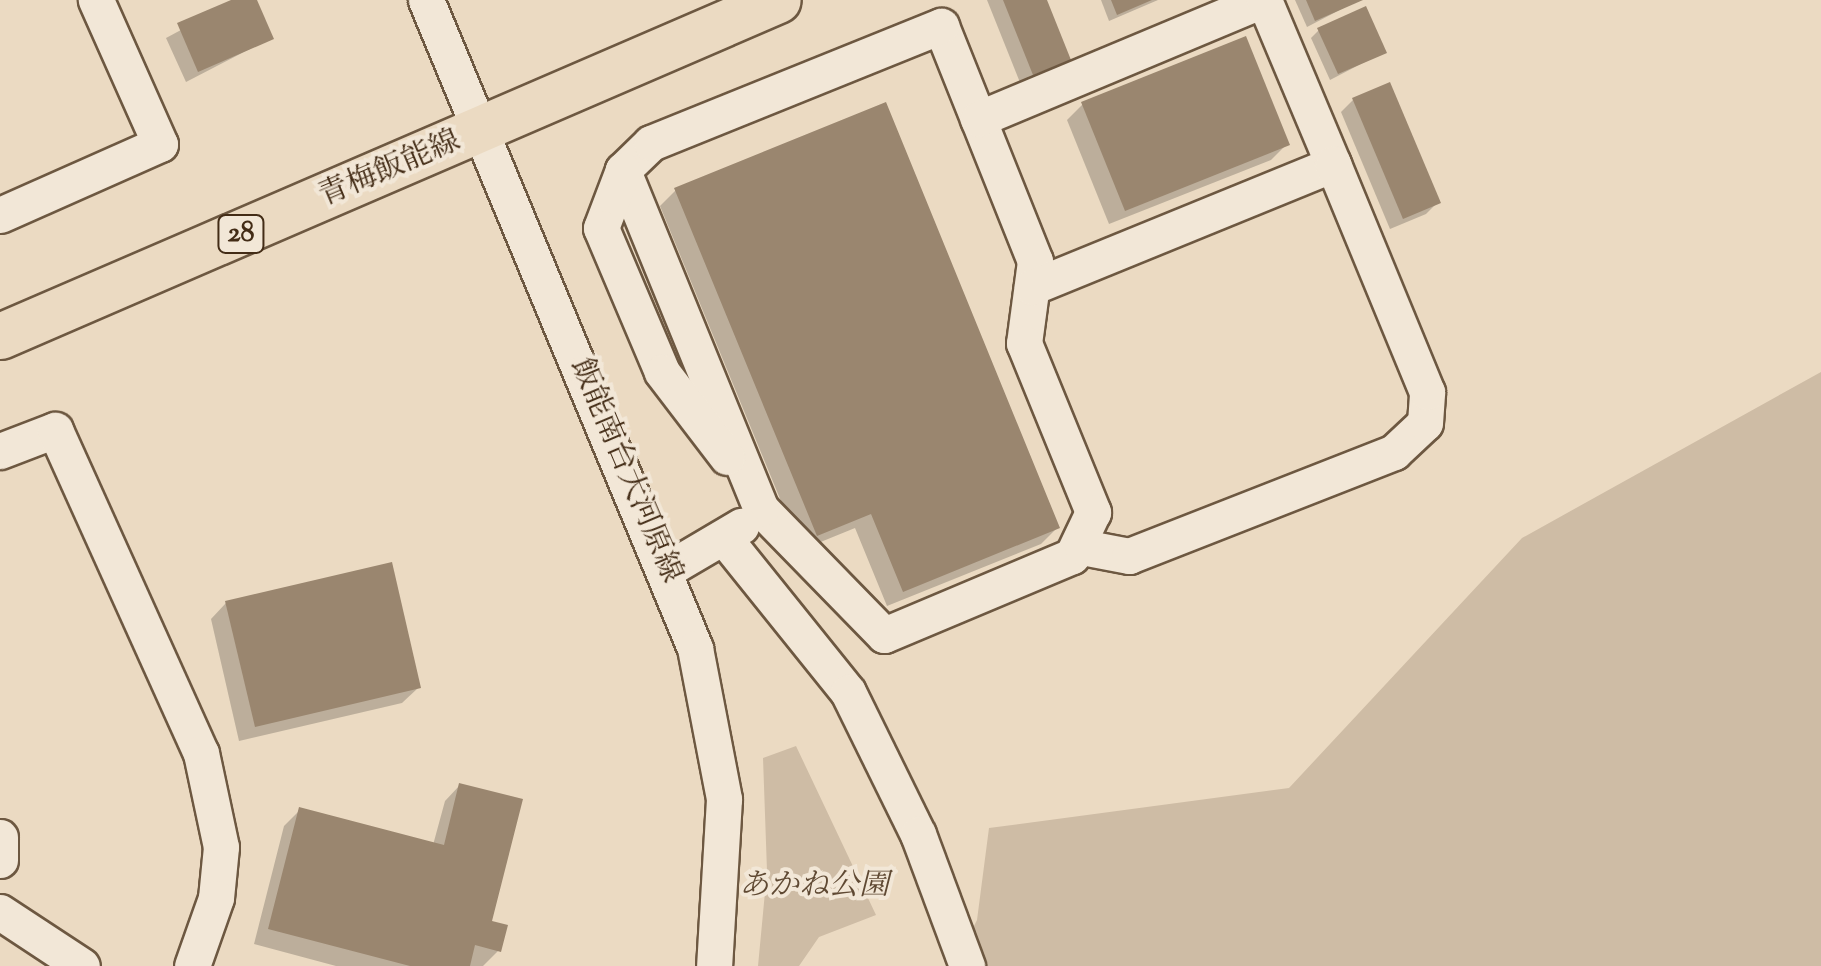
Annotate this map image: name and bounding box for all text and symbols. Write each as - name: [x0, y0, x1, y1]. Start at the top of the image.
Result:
- street label: 青梅飯能線: [314, 124, 466, 216]
- road number: 28: [216, 211, 266, 257]
- street label: 飯能南台大河原線: [562, 354, 688, 588]
- park label: あかね公園: [739, 869, 889, 905]

